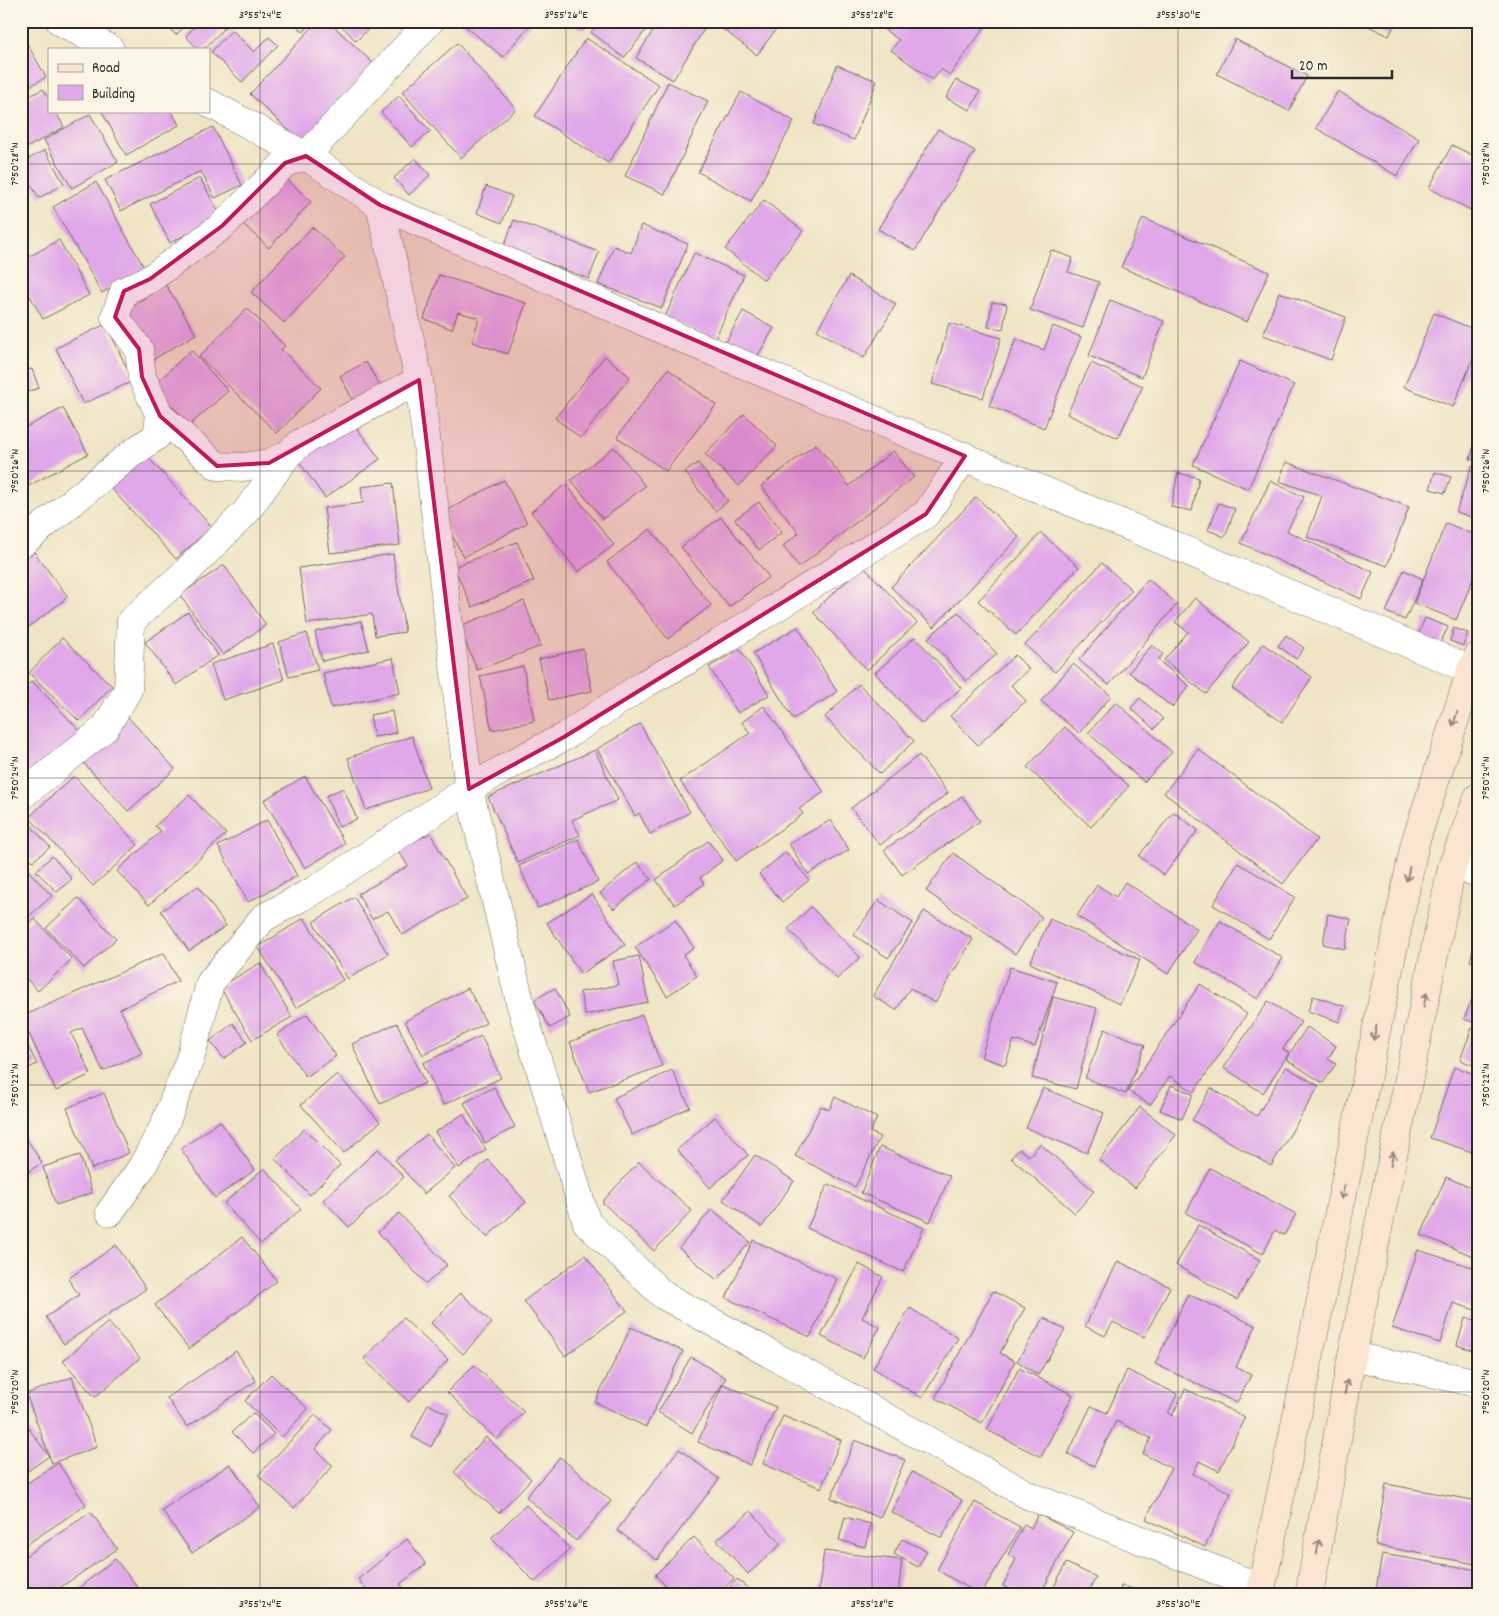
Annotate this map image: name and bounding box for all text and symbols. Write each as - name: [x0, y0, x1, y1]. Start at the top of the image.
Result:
- text: 3°55'24"E: [239, 7, 282, 24]
- text: 3°55'26"E: [544, 7, 588, 24]
- text: 3°55'28"E: [851, 7, 894, 24]
- text: 3°55'30"E: [1156, 7, 1201, 24]
- legend: [48, 48, 210, 112]
- scale bar: [1292, 48, 1392, 80]
- text: 20 m: [1299, 56, 1327, 78]
- text: Road: [92, 58, 120, 80]
- text: Building: [92, 84, 135, 106]
- text: 7°50'28"N: [7, 142, 24, 186]
- text: 7°50'28"N: [1478, 142, 1495, 186]
- text: 7°50'26"N: [7, 449, 24, 493]
- text: 7°50'26"N: [1478, 449, 1495, 493]
- one-way arrow: [1450, 710, 1460, 726]
- text: 7°50'24"N: [7, 756, 24, 800]
- text: 7°50'24"N: [1478, 756, 1495, 800]
- one-way arrow: [1403, 866, 1413, 882]
- one-way arrow: [1421, 992, 1430, 1008]
- one-way arrow: [1370, 1025, 1380, 1041]
- text: 7°50'22"N: [7, 1063, 24, 1107]
- text: 7°50'22"N: [1478, 1063, 1495, 1107]
- one-way arrow: [1388, 1151, 1398, 1167]
- one-way arrow: [1337, 1184, 1347, 1200]
- text: 7°50'20"N: [7, 1369, 24, 1414]
- text: 7°50'20"N: [1478, 1369, 1495, 1414]
- one-way arrow: [1342, 1379, 1352, 1395]
- one-way arrow: [1313, 1539, 1323, 1555]
- text: 3°55'24"E: [239, 1596, 282, 1613]
- text: 3°55'26"E: [544, 1596, 588, 1613]
- text: 3°55'28"E: [851, 1596, 894, 1613]
- text: 3°55'30"E: [1156, 1596, 1201, 1613]

